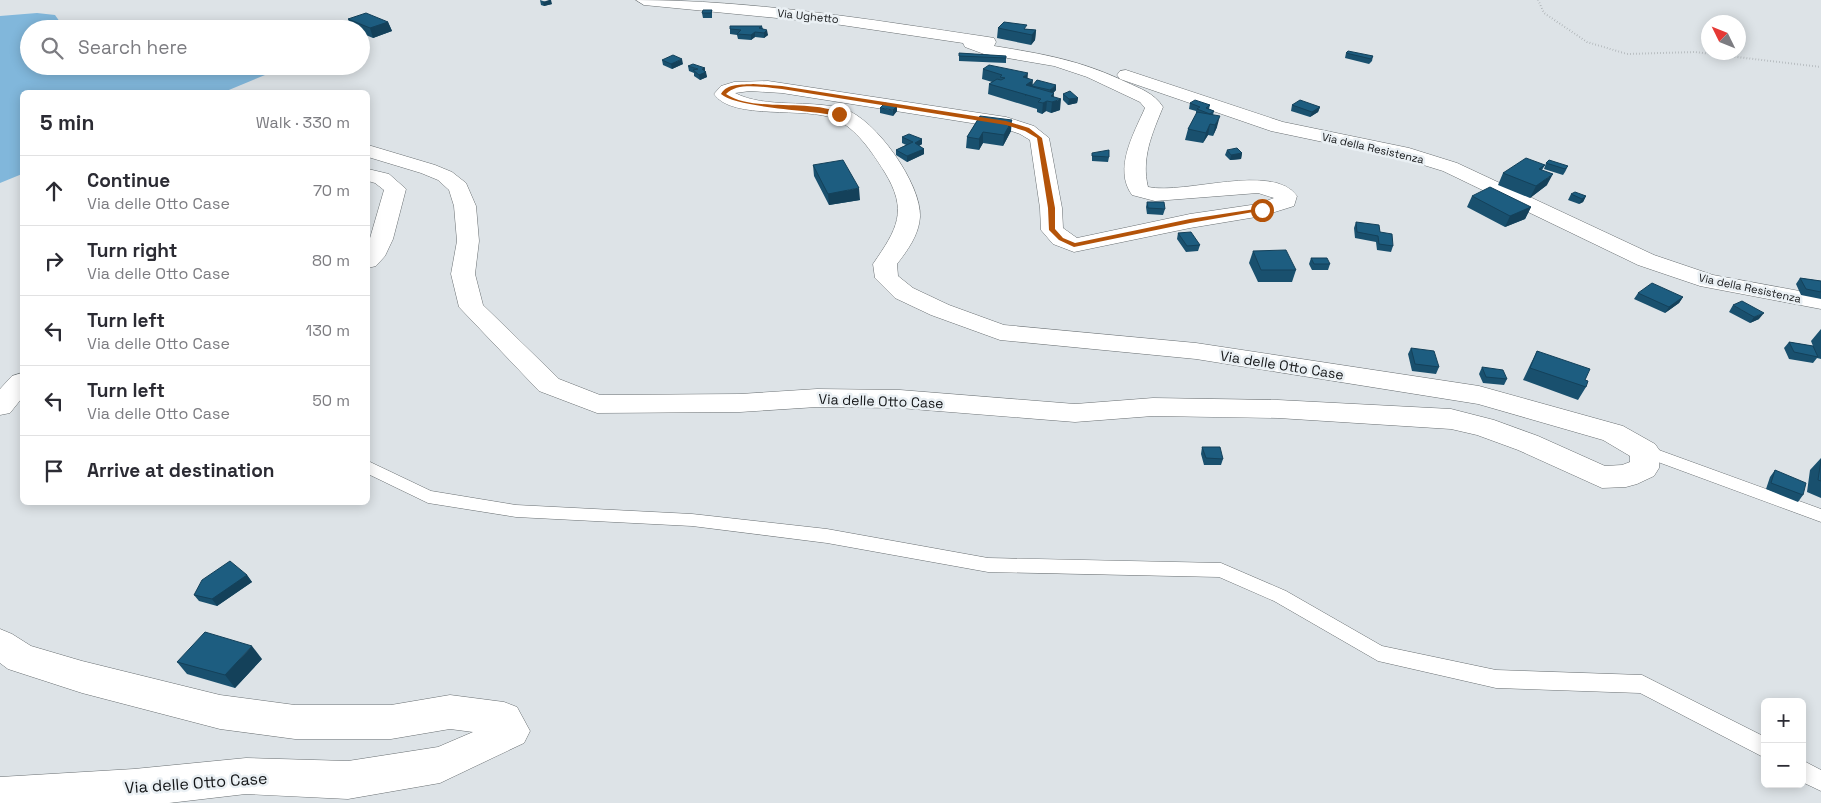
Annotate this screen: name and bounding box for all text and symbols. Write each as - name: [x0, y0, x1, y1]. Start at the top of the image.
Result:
- street label: Via Ughetto: [777, 6, 840, 26]
- north arrow: [1701, 15, 1746, 60]
- search box: [20, 20, 370, 75]
- icon: search: [38, 34, 66, 62]
- text: Search here: [78, 35, 188, 60]
- route end: [828, 103, 851, 126]
- text: 5 min: [40, 109, 94, 136]
- text: Walk · 330 m: [256, 112, 350, 133]
- street label: Via della Resistenza: [1320, 129, 1426, 167]
- text: Continue: [87, 168, 170, 193]
- icon: ahead: [40, 177, 68, 205]
- text: 70 m: [313, 180, 350, 201]
- text: Via delle Otto Case: [87, 193, 230, 214]
- route start: [1251, 199, 1274, 222]
- text: Turn right: [87, 238, 177, 263]
- icon: right: [40, 247, 68, 275]
- text: 80 m: [312, 250, 350, 271]
- text: Via delle Otto Case: [87, 263, 230, 284]
- street label: Via della Resistenza: [1697, 270, 1803, 306]
- text: Turn left: [87, 308, 165, 333]
- icon: left: [40, 317, 68, 345]
- text: 130 m: [306, 320, 350, 341]
- text: Via delle Otto Case: [87, 333, 230, 354]
- street label: Via delle Otto Case: [1219, 346, 1345, 384]
- text: Turn left: [87, 378, 165, 403]
- icon: left: [40, 387, 68, 415]
- text: 50 m: [312, 390, 350, 411]
- street label: Via delle Otto Case: [818, 390, 944, 412]
- text: Via delle Otto Case: [87, 403, 230, 424]
- icon: arrive: [40, 457, 68, 485]
- text: Arrive at destination: [87, 458, 275, 483]
- map controls: [1761, 698, 1806, 788]
- button: +: [1761, 698, 1806, 743]
- button: −: [1761, 743, 1806, 788]
- street label: Via delle Otto Case: [124, 768, 268, 798]

